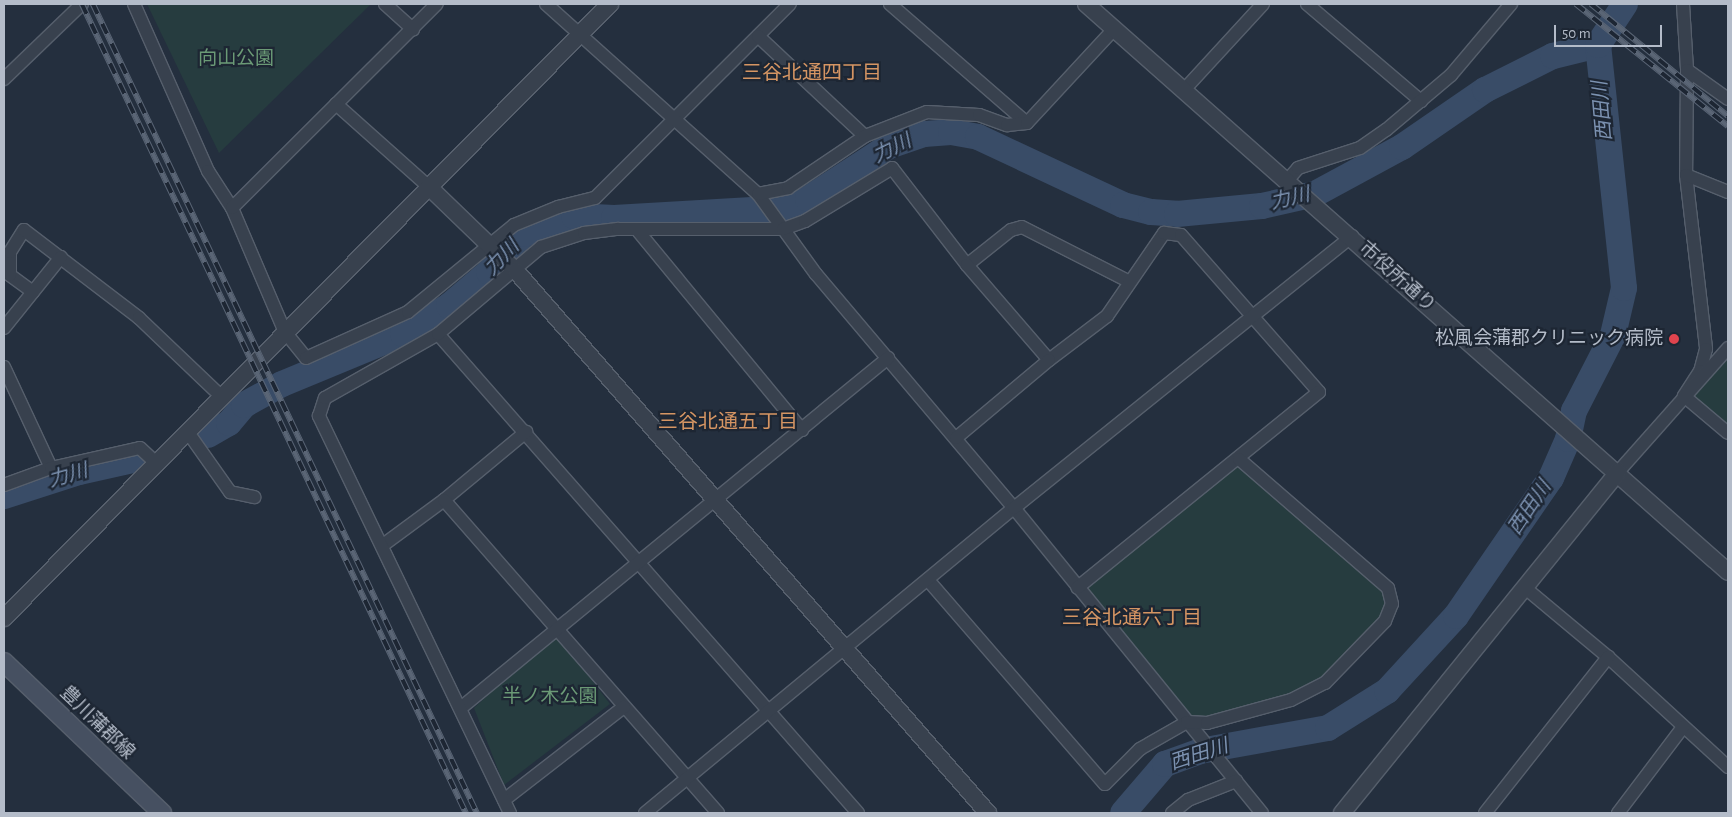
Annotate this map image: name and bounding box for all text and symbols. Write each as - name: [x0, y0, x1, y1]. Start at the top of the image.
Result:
- scale bar: [1557, 15, 1664, 47]
- text: 50 m: [1562, 26, 1591, 41]
- park label: 向山公園: [198, 48, 274, 70]
- district label: 三谷北通四丁目: [742, 61, 882, 85]
- water label: 西田川: [1588, 80, 1618, 142]
- water label: 力川: [869, 129, 915, 169]
- water label: 力川: [1268, 183, 1312, 215]
- water label: 力川: [479, 235, 525, 281]
- street label: 市役所通り: [1354, 237, 1440, 317]
- place label: 松風会蒲郡クリニック病院: [1435, 328, 1663, 350]
- marker: 松風会蒲郡クリニック病院: [1667, 332, 1681, 346]
- district label: 三谷北通五丁目: [658, 410, 798, 434]
- water label: 力川: [45, 459, 91, 493]
- water label: 西田川: [1503, 476, 1557, 540]
- district label: 三谷北通六丁目: [1062, 606, 1202, 630]
- street label: 豊川蒲郡線: [55, 682, 139, 764]
- park label: 半ノ木公園: [503, 686, 597, 708]
- water label: 西田川: [1167, 734, 1231, 776]

